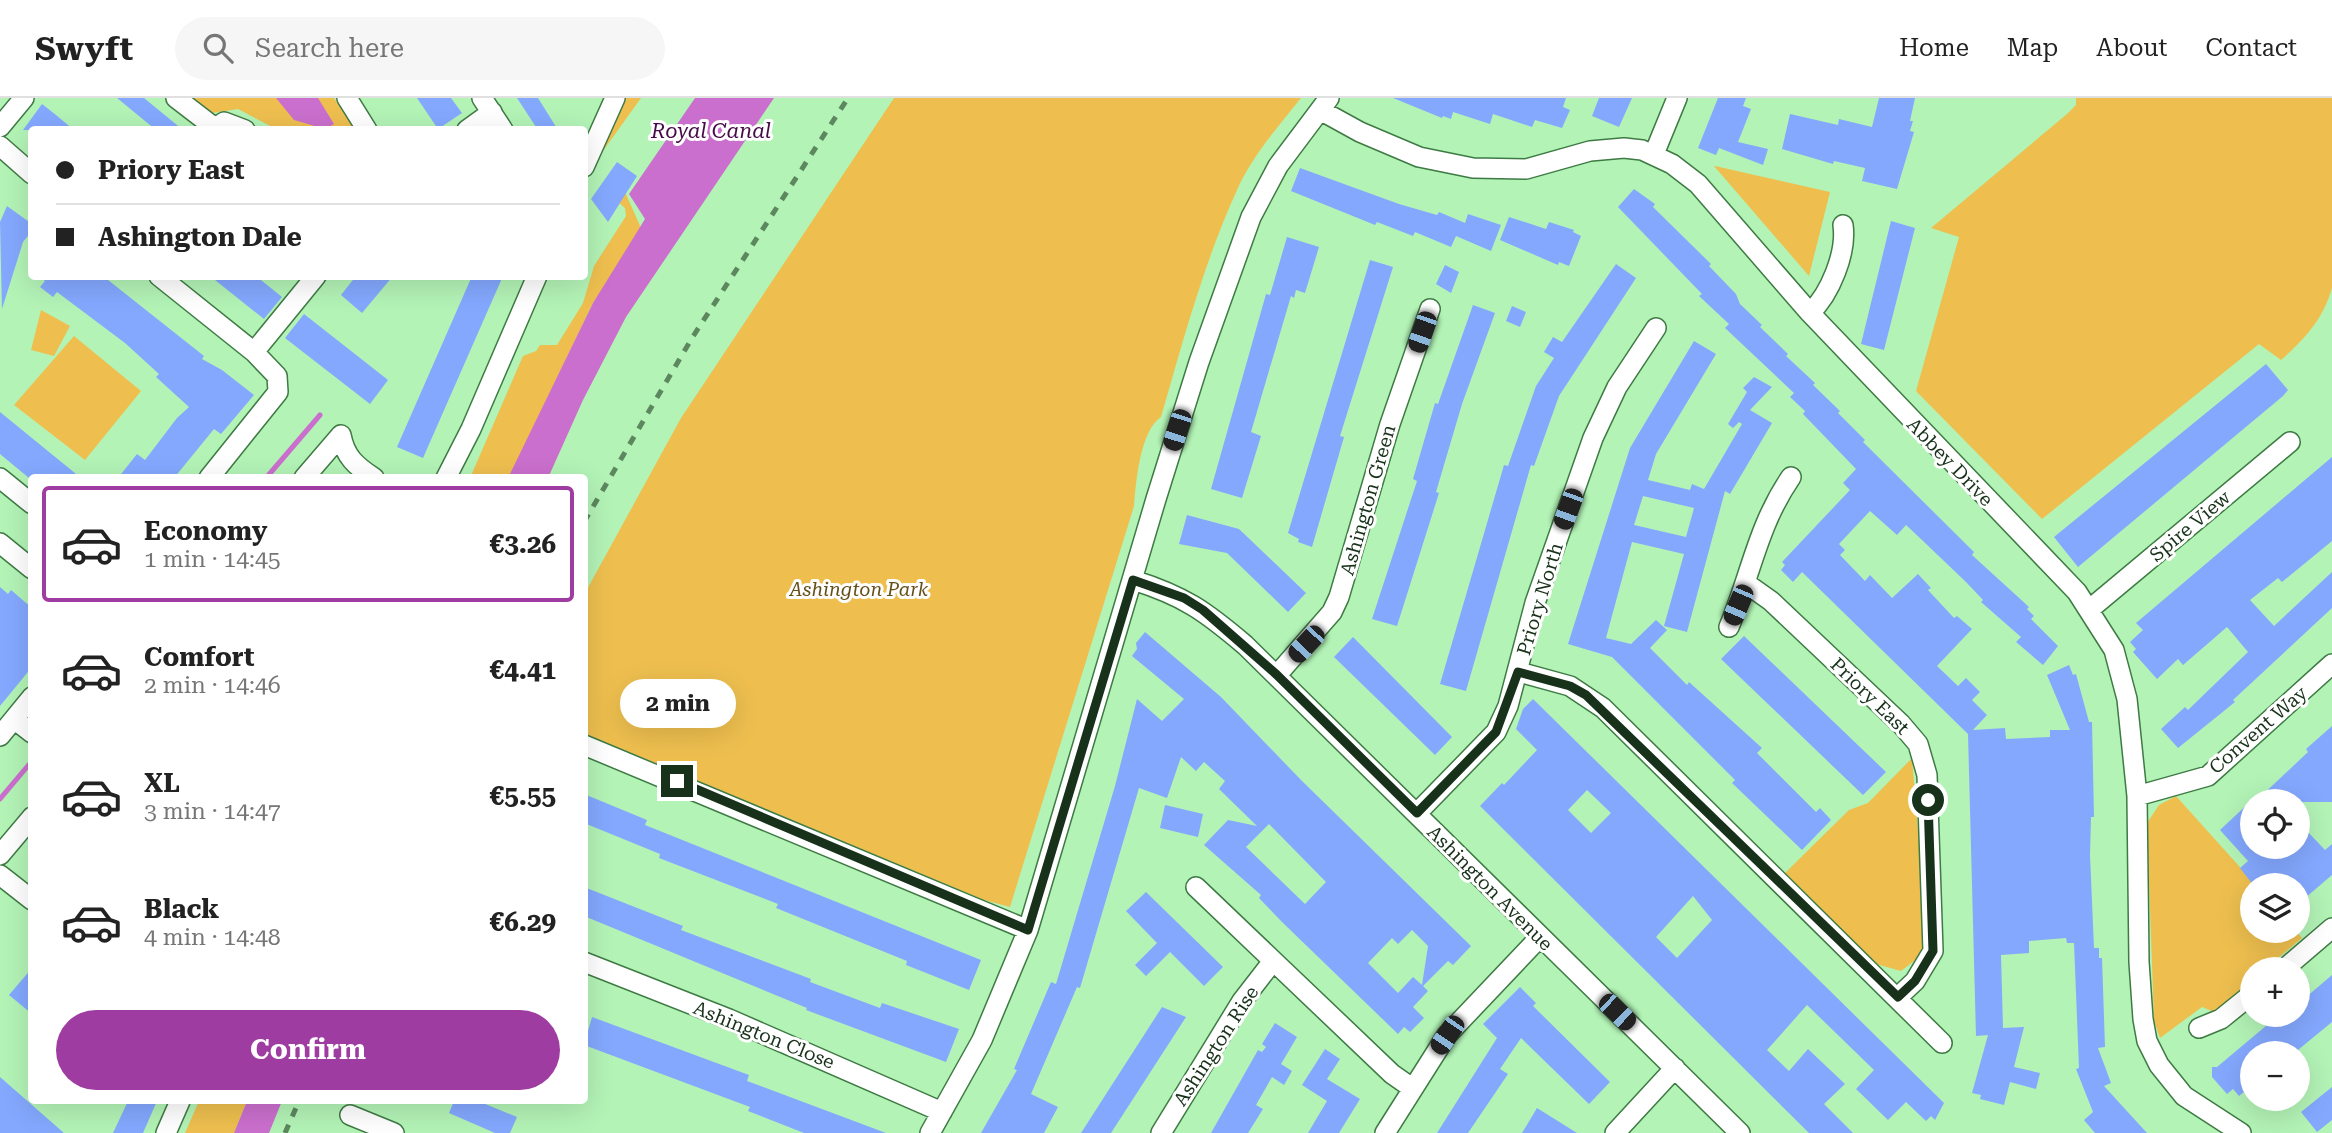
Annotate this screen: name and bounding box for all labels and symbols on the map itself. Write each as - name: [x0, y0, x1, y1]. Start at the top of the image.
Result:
- water label: Royal Canal: [650, 119, 771, 143]
- car: [1406, 309, 1439, 355]
- car: [1161, 407, 1194, 453]
- street label: Abbey Drive: [1902, 413, 1998, 511]
- street label: Ashington Green: [1336, 422, 1400, 578]
- street label: Spire View: [2145, 485, 2235, 566]
- car: [1551, 486, 1586, 532]
- street label: Priory North: [1512, 540, 1568, 658]
- park label: Ashington Park: [789, 578, 929, 601]
- car: [1721, 582, 1756, 628]
- car: [1284, 621, 1329, 667]
- street label: Priory East: [1826, 653, 1914, 739]
- callout: 2 min: [619, 680, 735, 728]
- street label: Convent Way: [2204, 681, 2312, 779]
- route end: [661, 765, 693, 797]
- route start: [1912, 784, 1944, 816]
- street label: Ashington Avenue: [1423, 821, 1557, 955]
- street label: Ashington Rise: [1169, 982, 1263, 1110]
- car: [1595, 990, 1640, 1034]
- street label: Ashington Close: [690, 996, 838, 1074]
- car: [1427, 1012, 1468, 1058]

